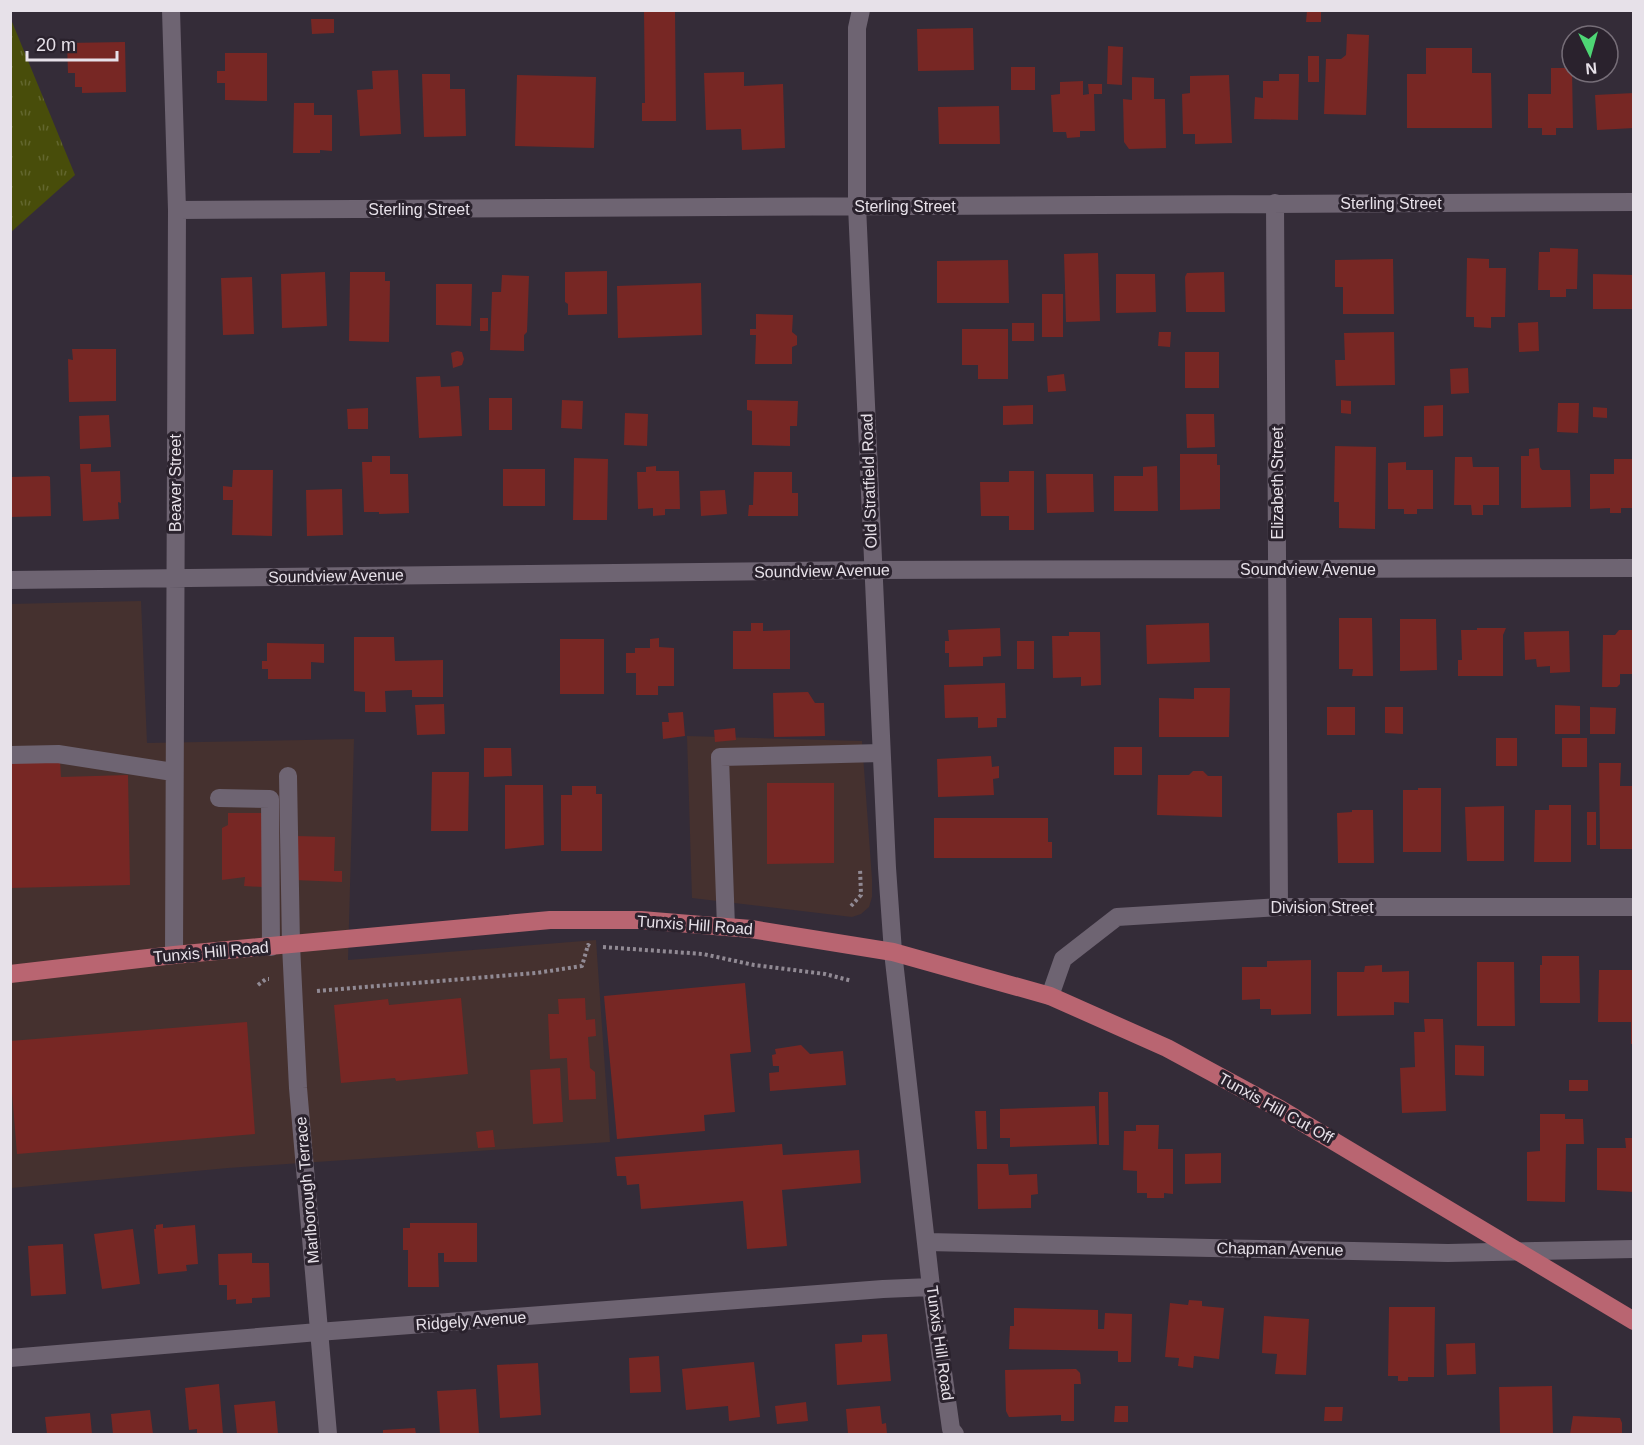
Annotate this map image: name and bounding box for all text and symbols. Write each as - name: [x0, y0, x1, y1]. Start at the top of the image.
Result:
- scale bar: [27, 24, 117, 62]
- north arrow: [1560, 24, 1620, 84]
- text: 20 m: [36, 35, 76, 55]
- text: N: [1585, 59, 1598, 77]
- street label: Sterling Street: [1340, 195, 1442, 212]
- street label: Sterling Street: [854, 198, 956, 215]
- street label: Sterling Street: [368, 201, 470, 218]
- street label: Old Stratfield Road: [858, 413, 880, 549]
- street label: Elizabeth Street: [1269, 426, 1286, 539]
- street label: Beaver Street: [167, 434, 184, 532]
- street label: Soundview Avenue: [754, 561, 890, 581]
- street label: Soundview Avenue: [1240, 561, 1376, 578]
- street label: Soundview Avenue: [268, 566, 404, 586]
- street label: Division Street: [1270, 899, 1374, 916]
- street label: Tunxis Hill Road: [637, 912, 753, 938]
- street label: Tunxis Hill Road: [153, 938, 269, 966]
- street label: Tunxis Hill Cut Off: [1216, 1070, 1337, 1147]
- street label: Marlborough Terrace: [292, 1116, 322, 1264]
- street label: Chapman Avenue: [1216, 1239, 1344, 1259]
- street label: Tunxis Hill Road: [924, 1284, 956, 1402]
- street label: Ridgely Avenue: [415, 1309, 527, 1333]

